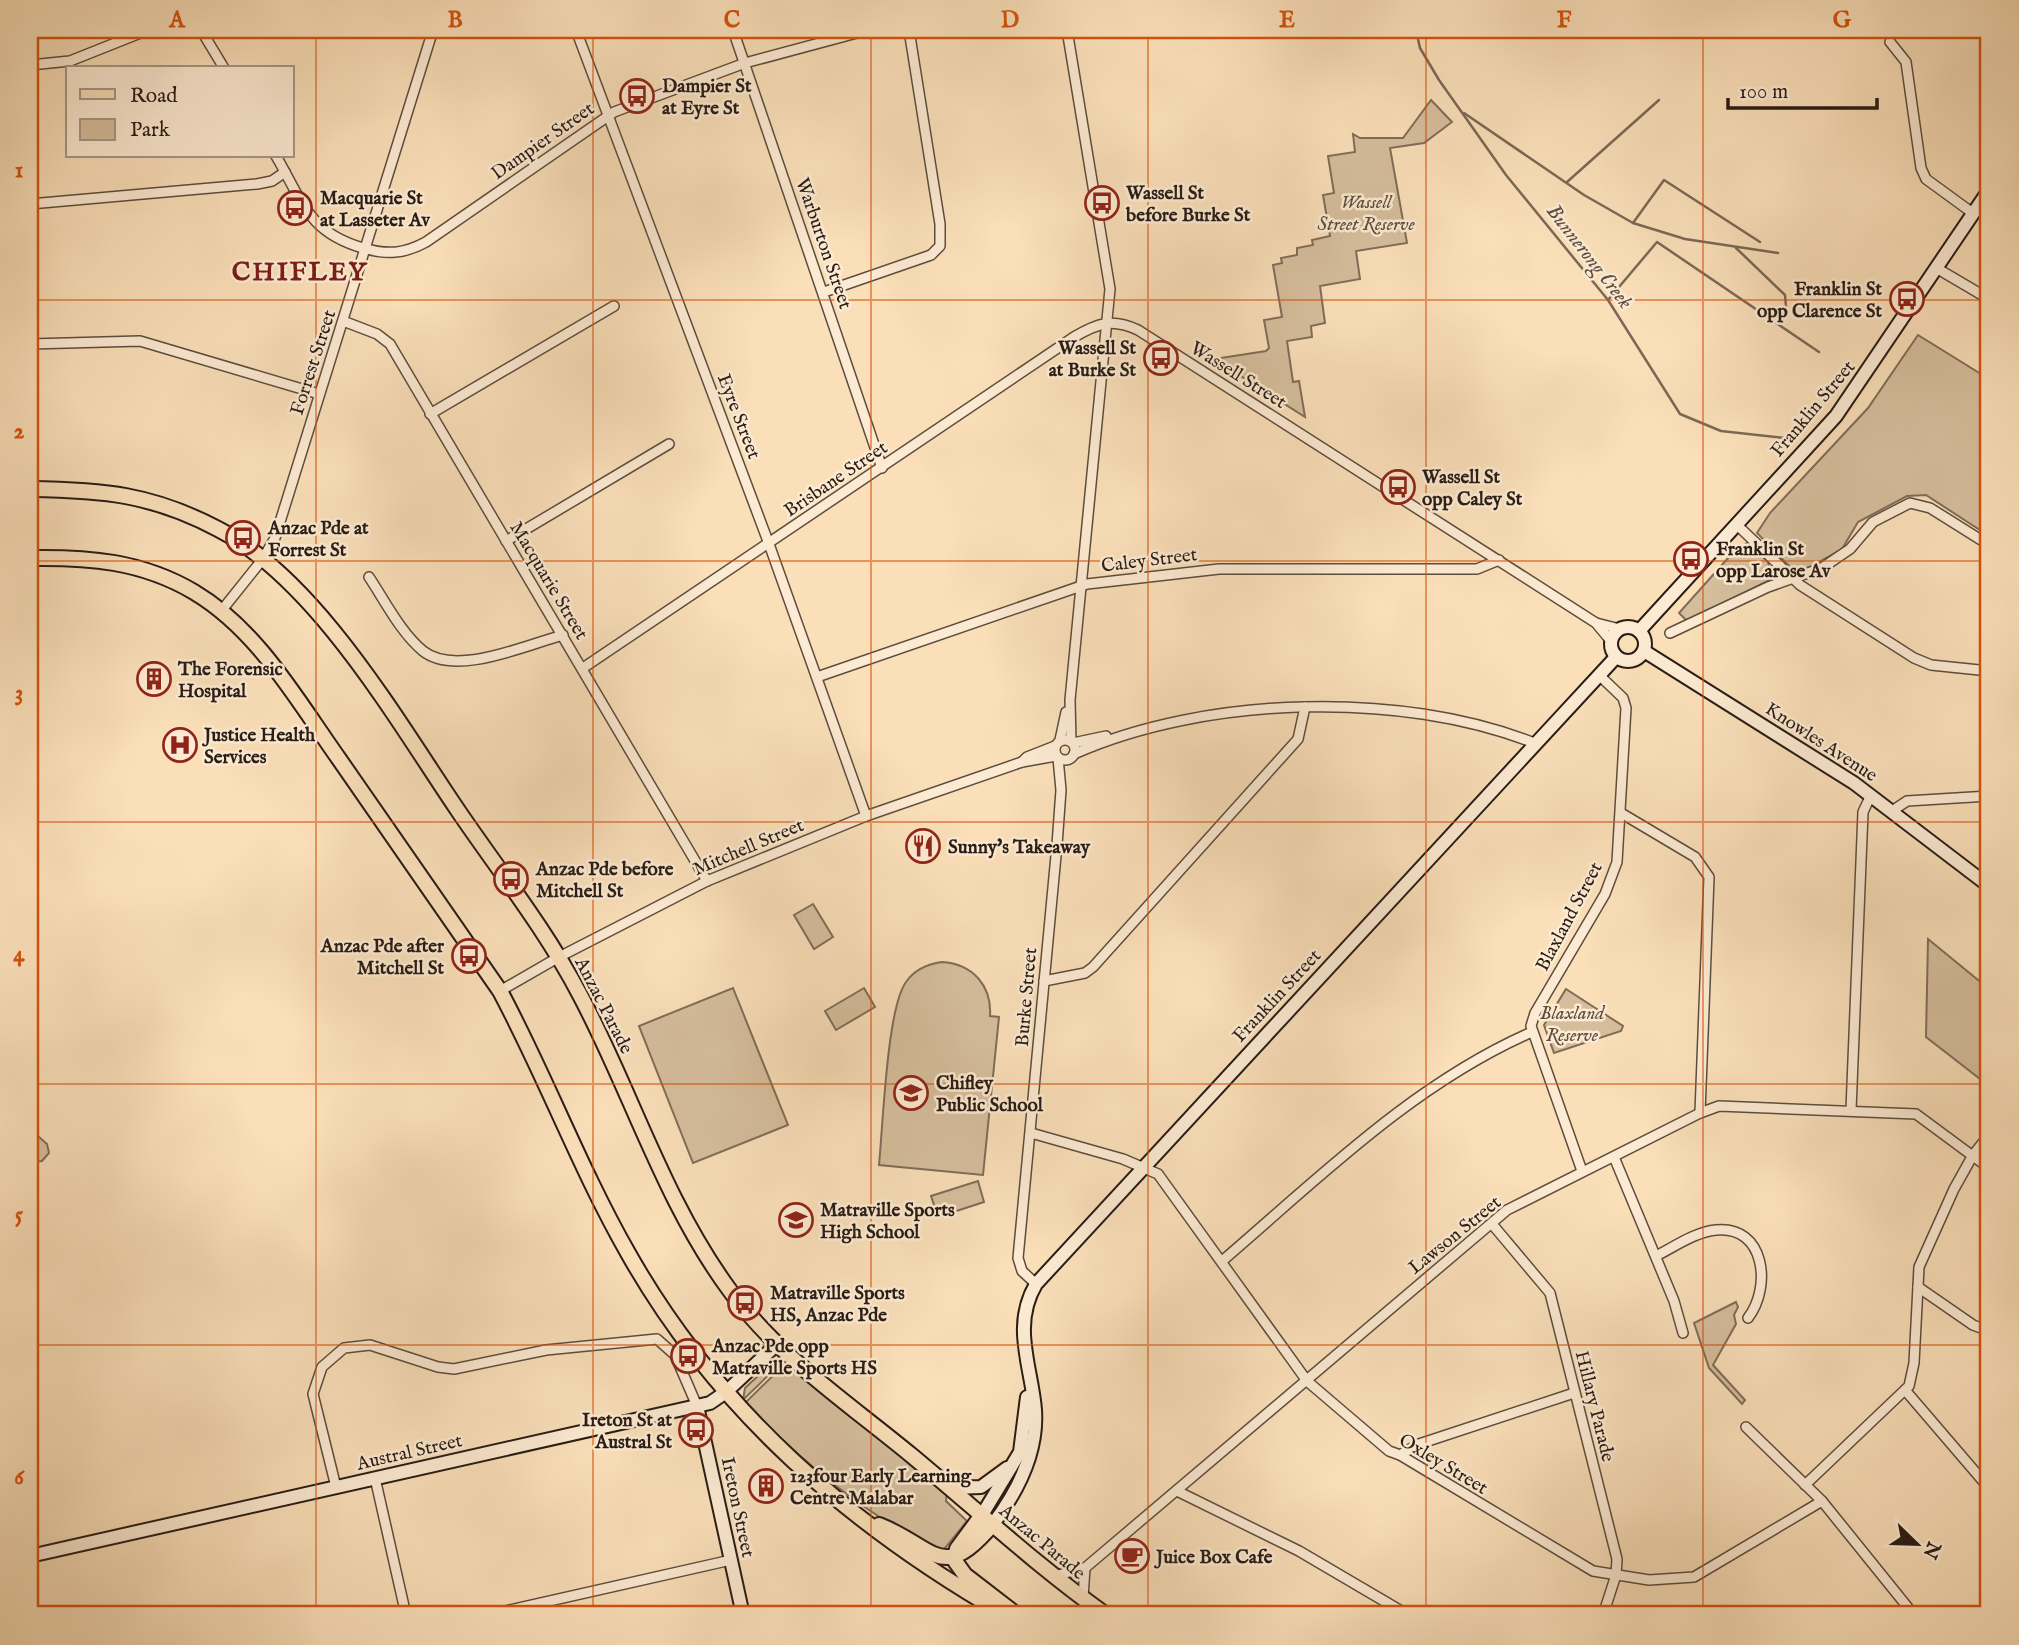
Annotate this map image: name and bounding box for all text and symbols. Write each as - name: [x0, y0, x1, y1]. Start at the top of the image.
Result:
- text: A: [168, 6, 186, 35]
- text: B: [447, 6, 463, 35]
- text: C: [724, 6, 741, 35]
- text: D: [1001, 6, 1019, 35]
- text: E: [1279, 6, 1295, 35]
- text: F: [1557, 6, 1572, 35]
- text: G: [1833, 6, 1852, 35]
- legend: [66, 66, 294, 158]
- scale bar: [1728, 66, 1877, 110]
- place label: Dampier St at Eyre St: [662, 75, 752, 121]
- bus stop icon: Dampier St at Eyre St: [618, 77, 656, 115]
- text: 100 m: [1739, 79, 1788, 106]
- text: Road: [130, 83, 178, 110]
- street label: Dampier Street: [487, 97, 600, 186]
- text: Park: [130, 117, 171, 144]
- text: 1: [15, 156, 23, 185]
- street label: Warburton Street: [789, 175, 857, 313]
- place label: Wassell St before Burke St: [1125, 182, 1251, 228]
- bus stop icon: Wassell St before Burke St: [1083, 184, 1121, 222]
- place label: Macquarie St at Lasseter Av: [320, 187, 430, 233]
- bus stop icon: Macquarie St at Lasseter Av: [276, 189, 314, 227]
- park label: Wassell Street Reserve: [1317, 191, 1415, 237]
- water label: Bunnerong Creek: [1539, 199, 1639, 315]
- district label: CHIFLEY: [232, 256, 369, 289]
- place label: Franklin St opp Clarence St: [1757, 278, 1882, 324]
- bus stop icon: Franklin St opp Clarence St: [1888, 280, 1926, 318]
- street label: Forrest Street: [286, 306, 342, 418]
- place label: Wassell St at Burke St: [1049, 337, 1136, 383]
- street label: Wassell Street: [1185, 337, 1291, 415]
- bus stop icon: Wassell St at Burke St: [1142, 339, 1180, 377]
- street label: Franklin Street: [1766, 356, 1861, 463]
- street label: Eyre Street: [711, 371, 766, 463]
- text: 2: [14, 417, 25, 446]
- street label: Brisbane Street: [780, 436, 893, 523]
- place label: Wassell St opp Caley St: [1421, 466, 1523, 512]
- bus stop icon: Wassell St opp Caley St: [1379, 468, 1417, 506]
- place label: Anzac Pde at Forrest St: [267, 517, 369, 563]
- street label: Macquarie Street: [504, 518, 593, 645]
- bus stop icon: Anzac Pde at Forrest St: [224, 519, 262, 557]
- place label: Franklin St opp Larose Av: [1716, 538, 1831, 584]
- bus stop icon: Franklin St opp Larose Av: [1672, 540, 1710, 578]
- street label: Caley Street: [1100, 543, 1199, 579]
- place label: The Forensic Hospital: [177, 658, 283, 704]
- building icon: The Forensic Hospital: [135, 660, 173, 698]
- text: 3: [15, 679, 23, 708]
- street label: Knowles Avenue: [1760, 697, 1882, 788]
- place label: Justice Health Services: [201, 724, 316, 770]
- hospital icon: Justice Health Services: [161, 726, 199, 764]
- street label: Mitchell Street: [690, 814, 808, 882]
- restaurant icon: Sunny's Takeaway: [904, 827, 942, 865]
- place label: Sunny's Takeaway: [948, 836, 1091, 860]
- place label: Anzac Pde before Mitchell St: [535, 858, 674, 904]
- street label: Blaxland Street: [1531, 858, 1609, 976]
- bus stop icon: Anzac Pde before Mitchell St: [492, 860, 530, 898]
- place label: Anzac Pde after Mitchell St: [320, 935, 445, 981]
- bus stop icon: Anzac Pde after Mitchell St: [450, 937, 488, 975]
- text: 4: [13, 940, 25, 969]
- street label: Franklin Street: [1228, 944, 1327, 1048]
- street label: Burke Street: [1011, 946, 1043, 1048]
- street label: Anzac Parade: [568, 953, 638, 1059]
- park label: Blaxland Reserve: [1540, 1002, 1605, 1048]
- place label: Chifley Public School: [936, 1072, 1044, 1118]
- school or university icon: Chifley Public School: [892, 1074, 930, 1112]
- street label: Lawson Street: [1404, 1191, 1507, 1280]
- place label: Matraville Sports High School: [820, 1199, 955, 1245]
- text: 5: [15, 1201, 24, 1230]
- school or university icon: Matraville Sports High School: [777, 1201, 815, 1239]
- place label: Matraville Sports HS, Anzac Pde: [770, 1282, 905, 1328]
- bus stop icon: Matraville Sports HS, Anzac Pde: [726, 1284, 764, 1322]
- place label: Anzac Pde opp Matraville Sports HS: [711, 1335, 877, 1381]
- bus stop icon: Anzac Pde opp Matraville Sports HS: [669, 1337, 707, 1375]
- street label: Hillary Parade: [1569, 1348, 1620, 1465]
- place label: Ireton St at Austral St: [582, 1409, 672, 1455]
- bus stop icon: Ireton St at Austral St: [677, 1411, 715, 1449]
- street label: Austral Street: [353, 1429, 465, 1477]
- street label: Oxley Street: [1394, 1429, 1492, 1501]
- street label: Ireton Street: [715, 1455, 759, 1560]
- text: 6: [14, 1463, 25, 1492]
- place label: 123four Early Learning Centre Malabar: [790, 1465, 972, 1511]
- building icon: 123four Early Learning Centre Malabar: [747, 1467, 785, 1505]
- street label: Anzac Parade: [993, 1499, 1090, 1586]
- north arrow: [1882, 1508, 1952, 1578]
- cafe icon: Juice Box Cafe: [1113, 1537, 1151, 1575]
- text: N: [1916, 1537, 1945, 1563]
- place label: Juice Box Cafe: [1153, 1546, 1273, 1570]

